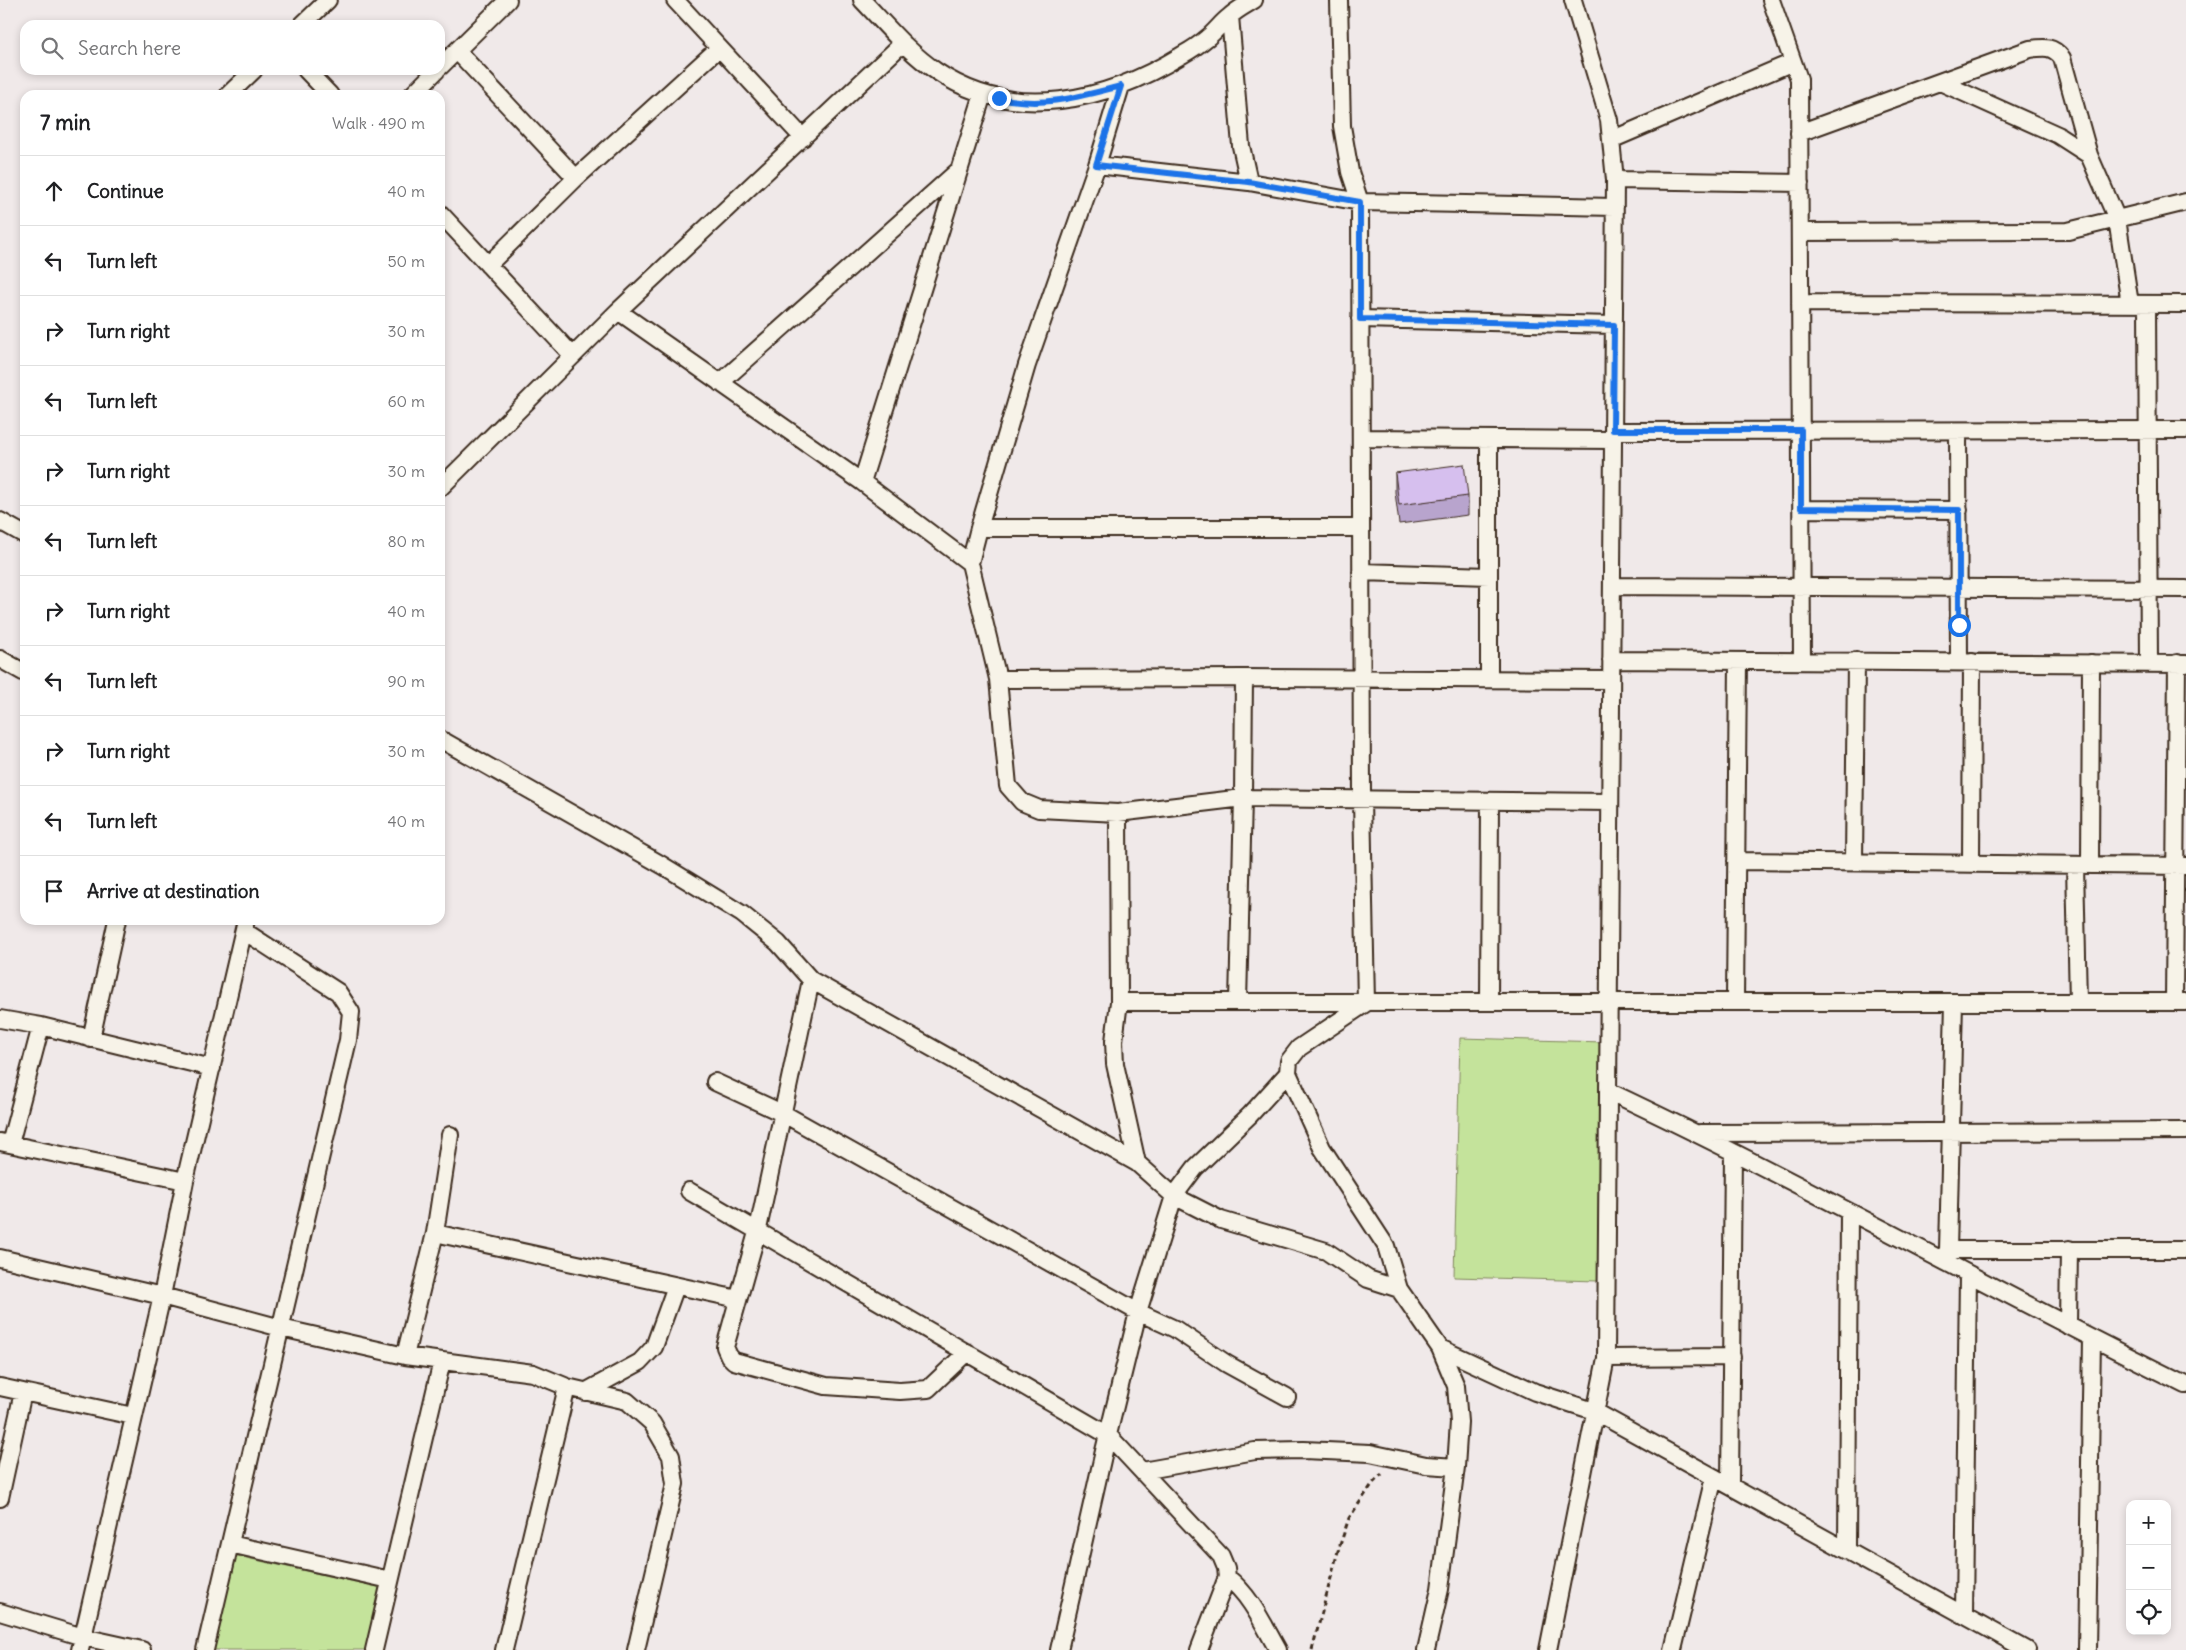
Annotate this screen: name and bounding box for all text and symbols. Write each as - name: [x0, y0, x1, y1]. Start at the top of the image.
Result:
- search box: [20, 20, 445, 75]
- icon: search: [38, 34, 66, 62]
- text: Search here: [78, 36, 181, 60]
- route end: [988, 87, 1011, 110]
- text: 7 min: [40, 109, 91, 136]
- text: Walk · 490 m: [332, 113, 425, 133]
- icon: ahead: [40, 177, 68, 205]
- text: Continue: [87, 179, 164, 203]
- text: 40 m: [387, 181, 425, 201]
- icon: left: [40, 247, 68, 275]
- text: Turn left: [87, 249, 157, 273]
- text: 50 m: [387, 251, 425, 271]
- icon: right: [40, 317, 68, 345]
- text: Turn right: [87, 319, 170, 343]
- text: 30 m: [388, 321, 425, 341]
- icon: left: [40, 387, 68, 415]
- text: Turn left: [87, 389, 157, 413]
- text: 60 m: [387, 391, 425, 411]
- icon: right: [40, 457, 68, 485]
- text: Turn right: [87, 459, 170, 483]
- text: 30 m: [388, 461, 425, 481]
- icon: left: [40, 527, 68, 555]
- text: Turn left: [87, 529, 157, 553]
- text: 80 m: [387, 531, 425, 551]
- icon: right: [40, 597, 68, 625]
- text: Turn right: [87, 599, 170, 623]
- text: 40 m: [387, 601, 425, 621]
- route start: [1948, 614, 1971, 637]
- icon: left: [40, 667, 68, 695]
- text: Turn left: [87, 669, 157, 693]
- text: 90 m: [387, 671, 425, 691]
- icon: right: [40, 737, 68, 765]
- text: Turn right: [87, 739, 170, 763]
- text: 30 m: [388, 741, 425, 761]
- icon: left: [40, 807, 68, 835]
- text: Turn left: [87, 809, 157, 833]
- text: 40 m: [387, 811, 425, 831]
- icon: arrive: [40, 877, 68, 905]
- text: Arrive at destination: [87, 879, 260, 903]
- map controls: [2126, 1500, 2171, 1635]
- button: +: [2126, 1500, 2171, 1545]
- button: −: [2126, 1545, 2171, 1590]
- button: locate: [2126, 1590, 2171, 1635]

